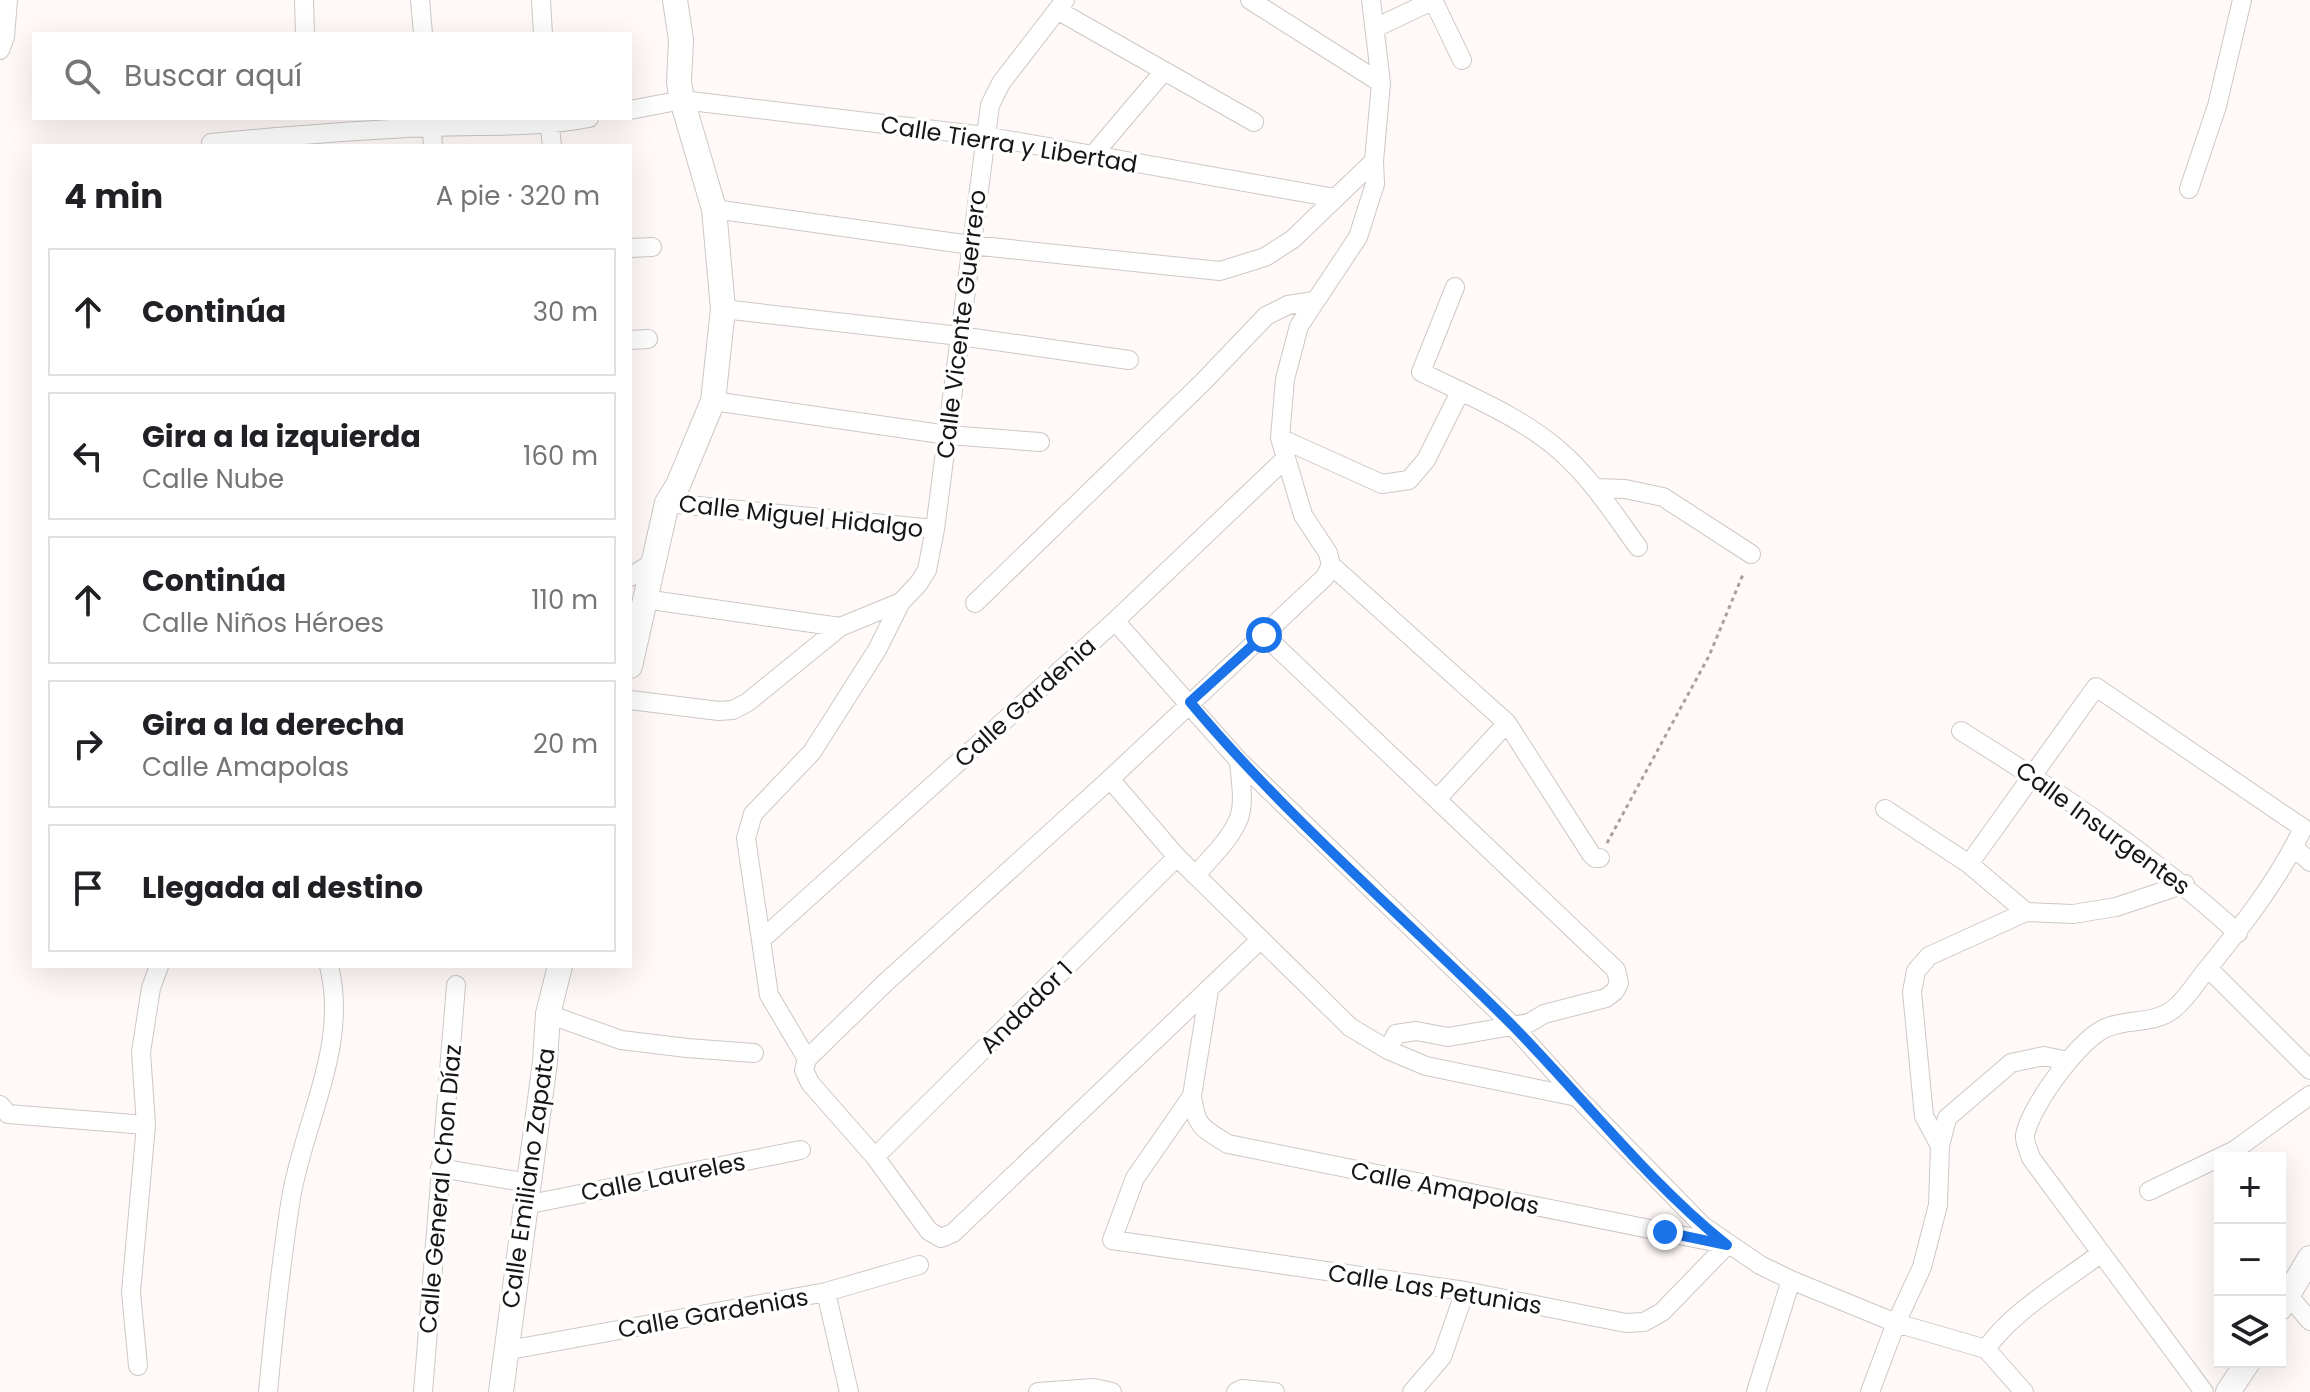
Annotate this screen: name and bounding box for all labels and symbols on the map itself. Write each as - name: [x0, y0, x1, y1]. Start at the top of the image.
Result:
- street label: Calle Tierra y Libertad: [878, 107, 1140, 181]
- street label: Calle Vicente Guerrero: [928, 188, 994, 460]
- street label: Calle Miguel Hidalgo: [677, 487, 925, 545]
- route start: [1246, 617, 1282, 653]
- street label: Calle Gardenia: [947, 629, 1103, 775]
- street label: Calle Insurgentes: [2009, 753, 2197, 903]
- street label: Andador 1: [972, 953, 1080, 1061]
- street label: Calle General Chon Díaz: [411, 1043, 469, 1335]
- street label: Calle Emiliano Zapata: [493, 1046, 563, 1310]
- street label: Calle Laureles: [578, 1145, 748, 1209]
- street label: Calle Amapolas: [1348, 1154, 1542, 1222]
- route end: [1647, 1214, 1683, 1250]
- street label: Calle Las Petunias: [1326, 1256, 1544, 1322]
- street label: Calle Gardenias: [615, 1280, 811, 1346]

